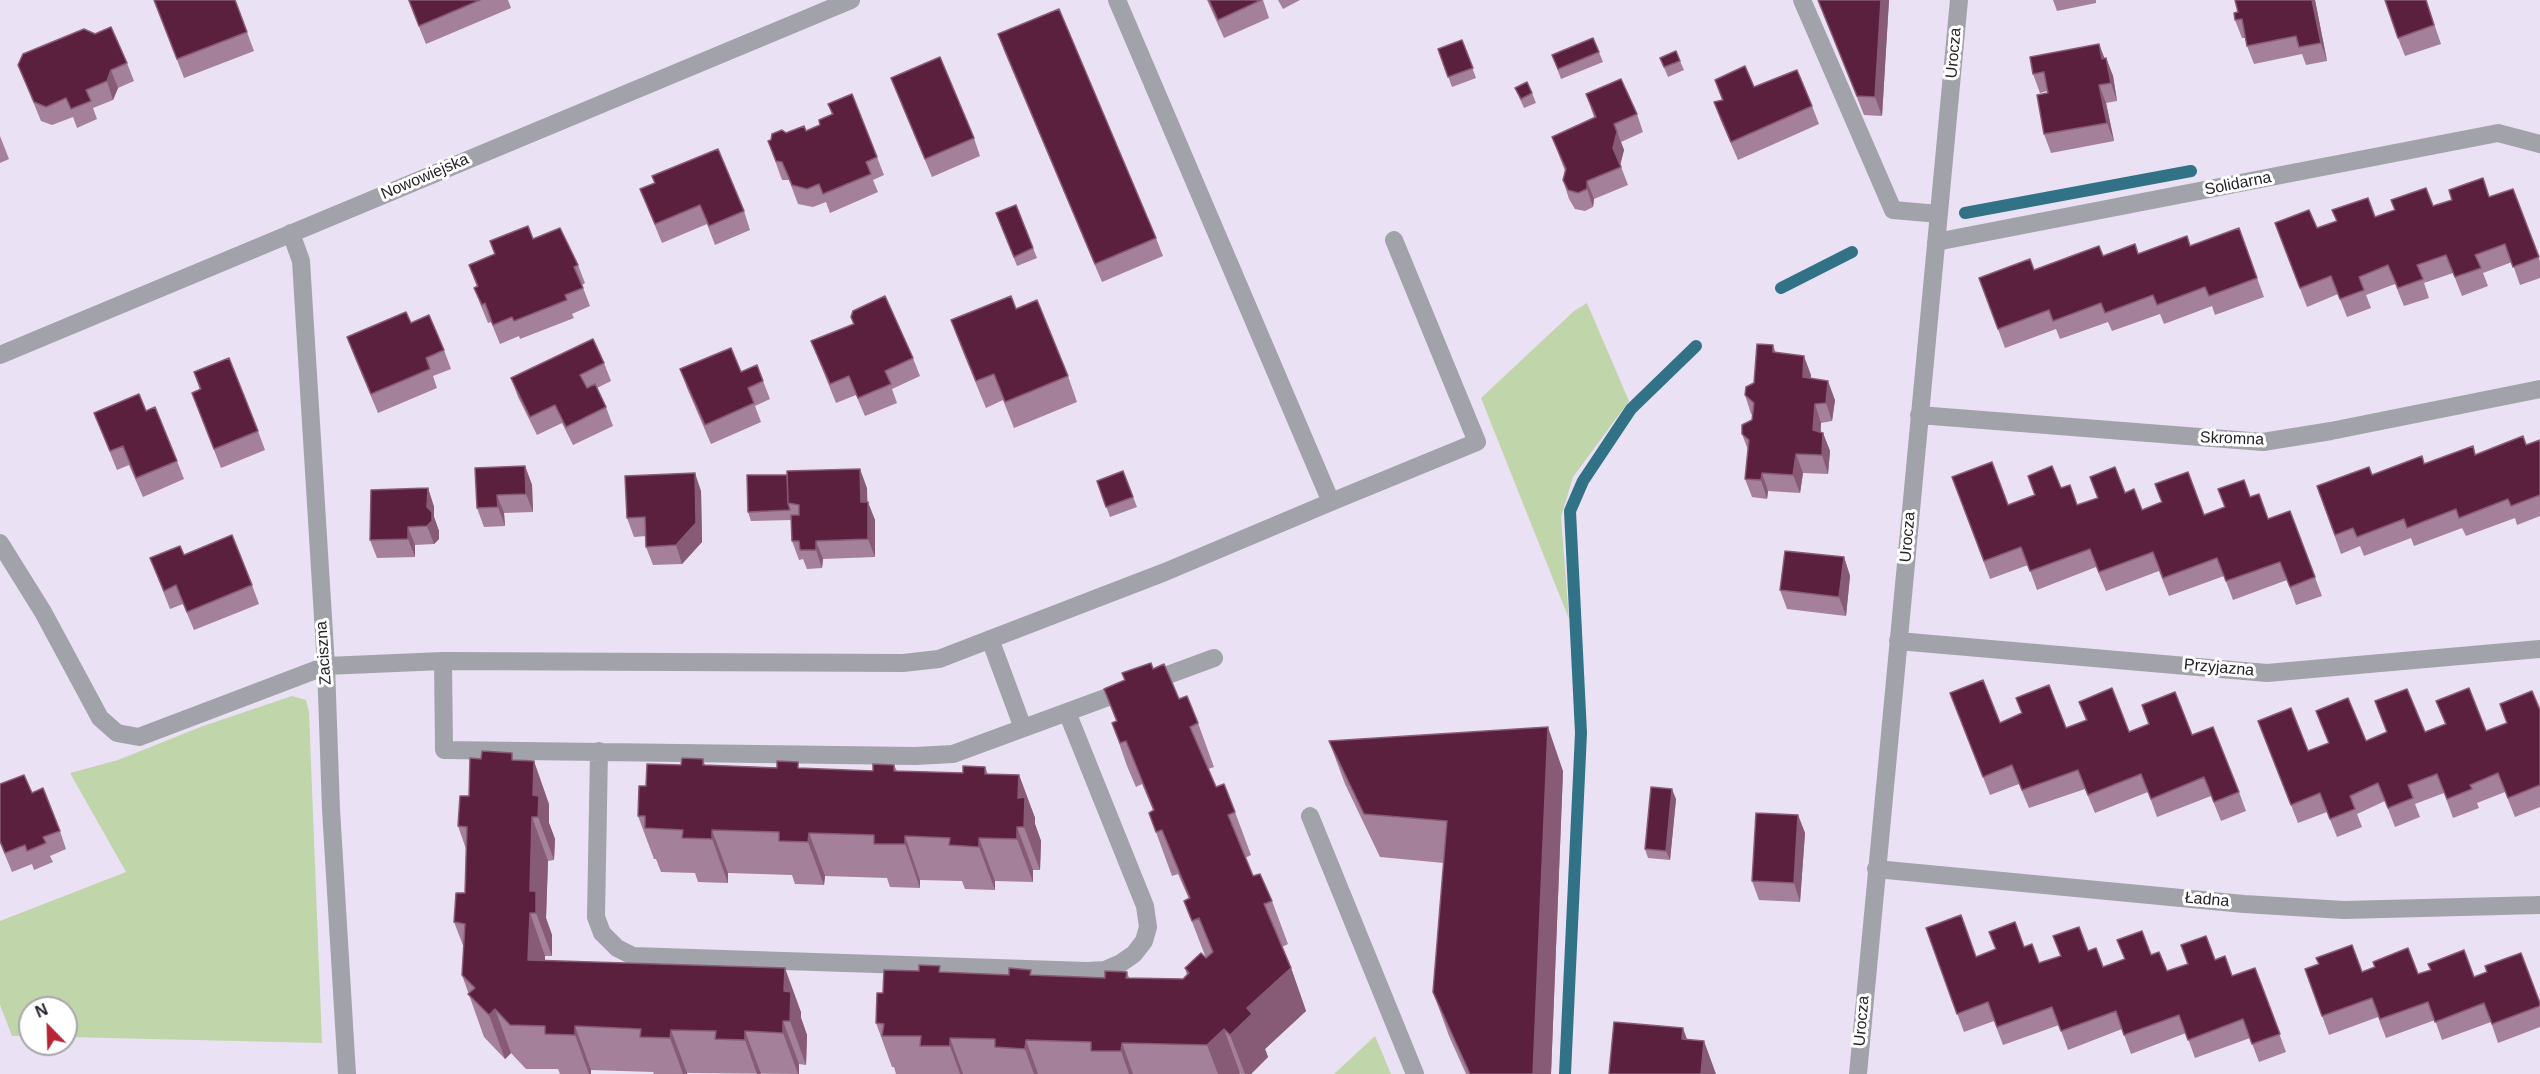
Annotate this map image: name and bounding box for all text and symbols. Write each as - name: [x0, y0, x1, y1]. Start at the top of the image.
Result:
- street label: Urocza: [1942, 27, 1966, 79]
- street label: Nowowiejska: [378, 150, 472, 204]
- street label: Solidarna: [2203, 168, 2273, 200]
- street label: Skromna: [2200, 428, 2264, 450]
- street label: Urocza: [1896, 511, 1920, 563]
- street label: Zaciszna: [312, 620, 336, 686]
- street label: Przyjazna: [2183, 655, 2255, 681]
- street label: Ładna: [2184, 888, 2230, 912]
- street label: Urocza: [1850, 995, 1874, 1047]
- north arrow: [18, 996, 78, 1056]
- text: N: [33, 1001, 50, 1021]

